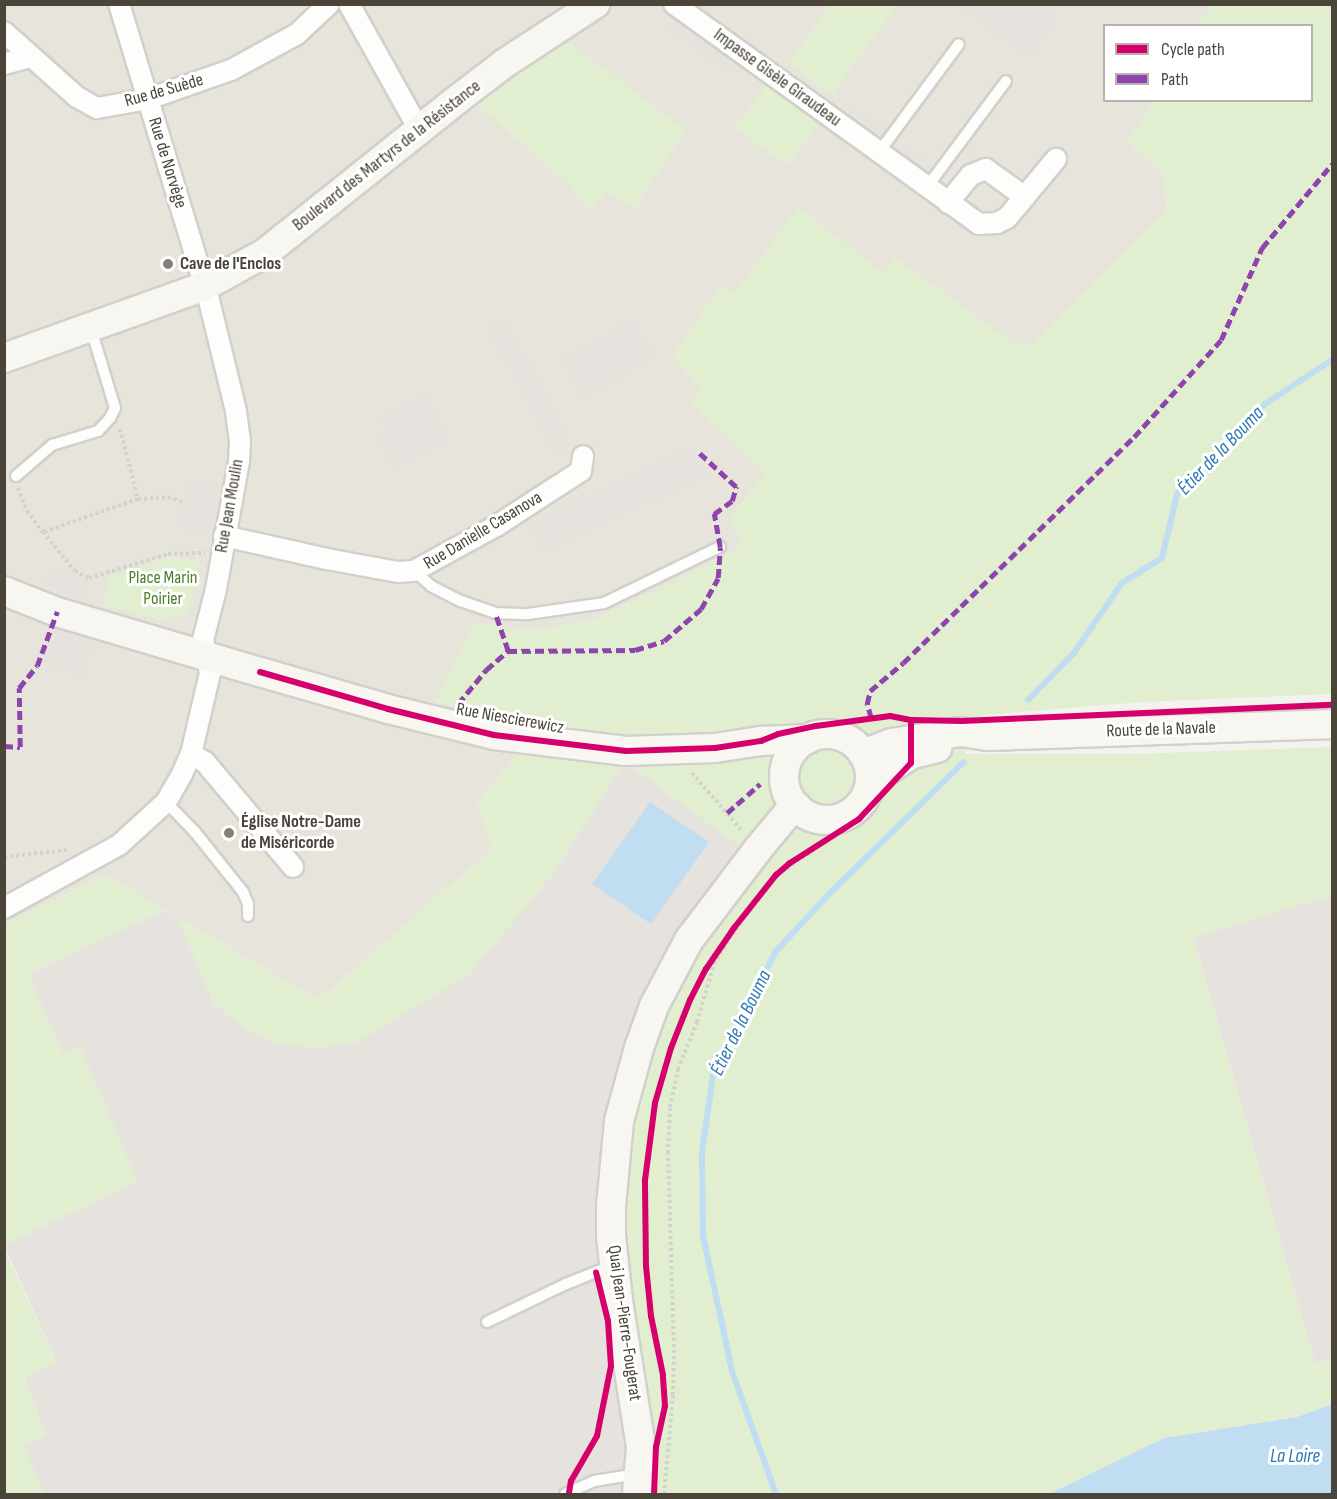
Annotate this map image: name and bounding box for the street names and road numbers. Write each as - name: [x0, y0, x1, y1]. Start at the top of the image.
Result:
- street label: Impasse Gisèle Giraudeau: [709, 24, 845, 132]
- street label: Rue de Suède: [122, 69, 206, 113]
- street label: Boulevard des Martyrs de la Résistance: [289, 76, 485, 236]
- street label: Rue de Norvège: [143, 115, 191, 211]
- street label: Rue Jean Moulin: [211, 457, 249, 555]
- street label: Rue Danielle Casanova: [420, 487, 546, 575]
- street label: Rue Niescierewicz: [454, 699, 566, 739]
- street label: Route de la Navale: [1106, 717, 1216, 743]
- street label: Quai Jean-Pierre-Fougerat: [602, 1244, 646, 1402]

